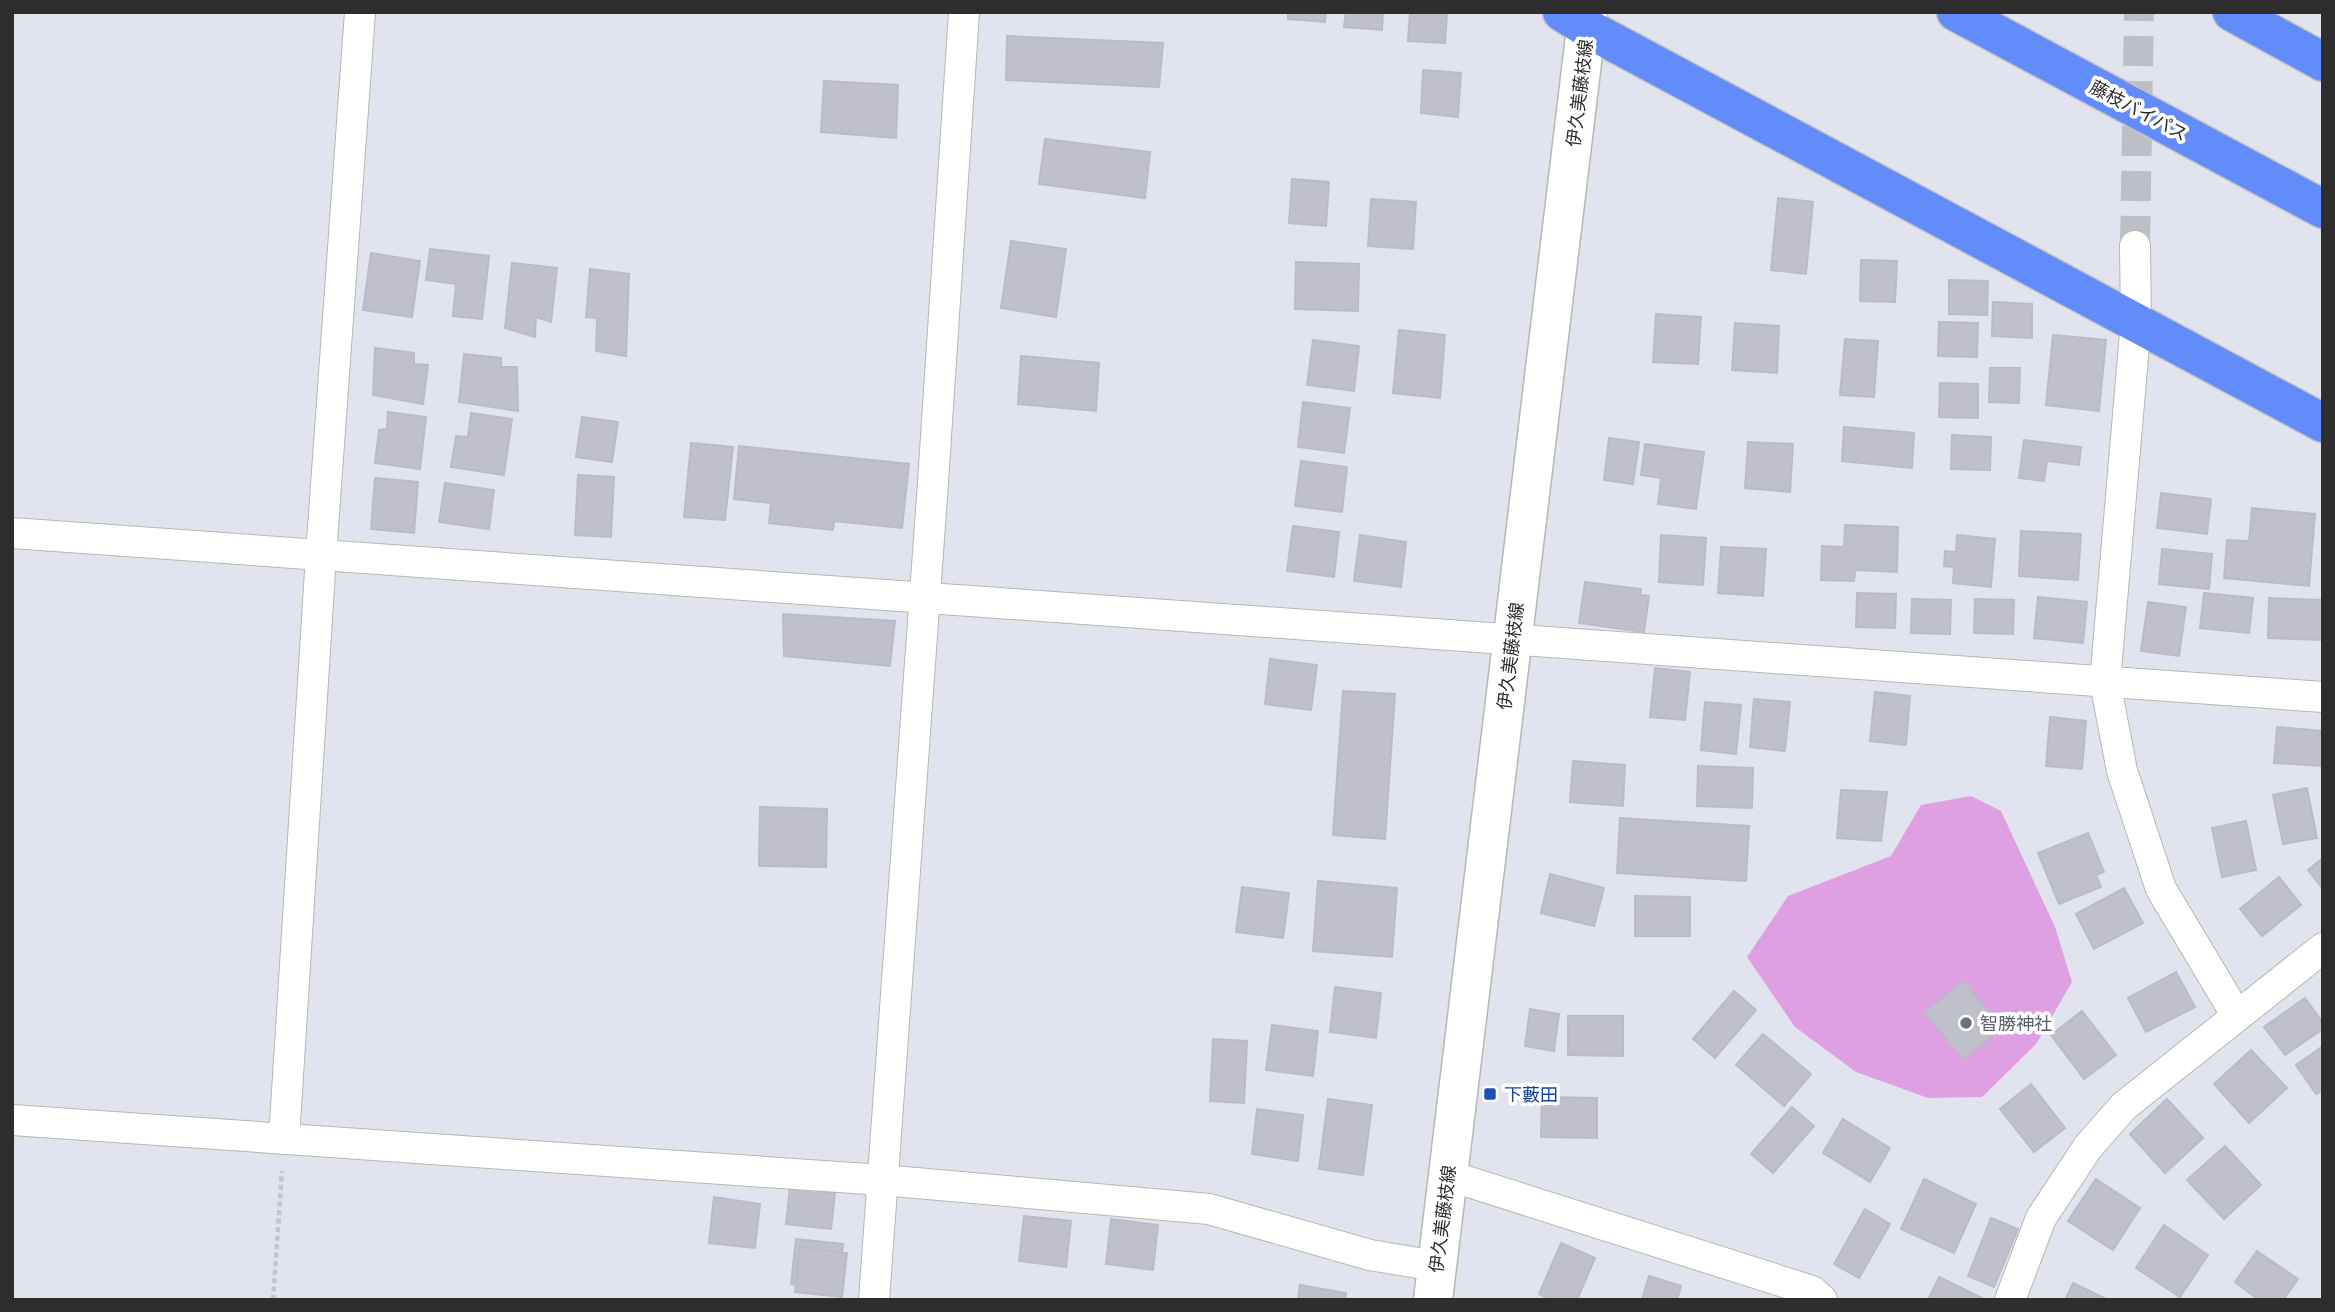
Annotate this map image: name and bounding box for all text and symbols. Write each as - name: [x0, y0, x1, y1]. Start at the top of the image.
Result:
- street label: 伊久美藤枝線: [1562, 38, 1596, 148]
- street label: 藤枝バイパス: [2086, 75, 2192, 145]
- street label: 伊久美藤枝線: [1493, 601, 1527, 711]
- place label: 智勝神社: [1980, 1012, 2052, 1034]
- marker: 智勝神社: [1958, 1015, 1974, 1031]
- place label: 下藪田: [1504, 1083, 1558, 1105]
- marker: 下藪田: [1482, 1086, 1498, 1102]
- street label: 伊久美藤枝線: [1425, 1164, 1459, 1274]

